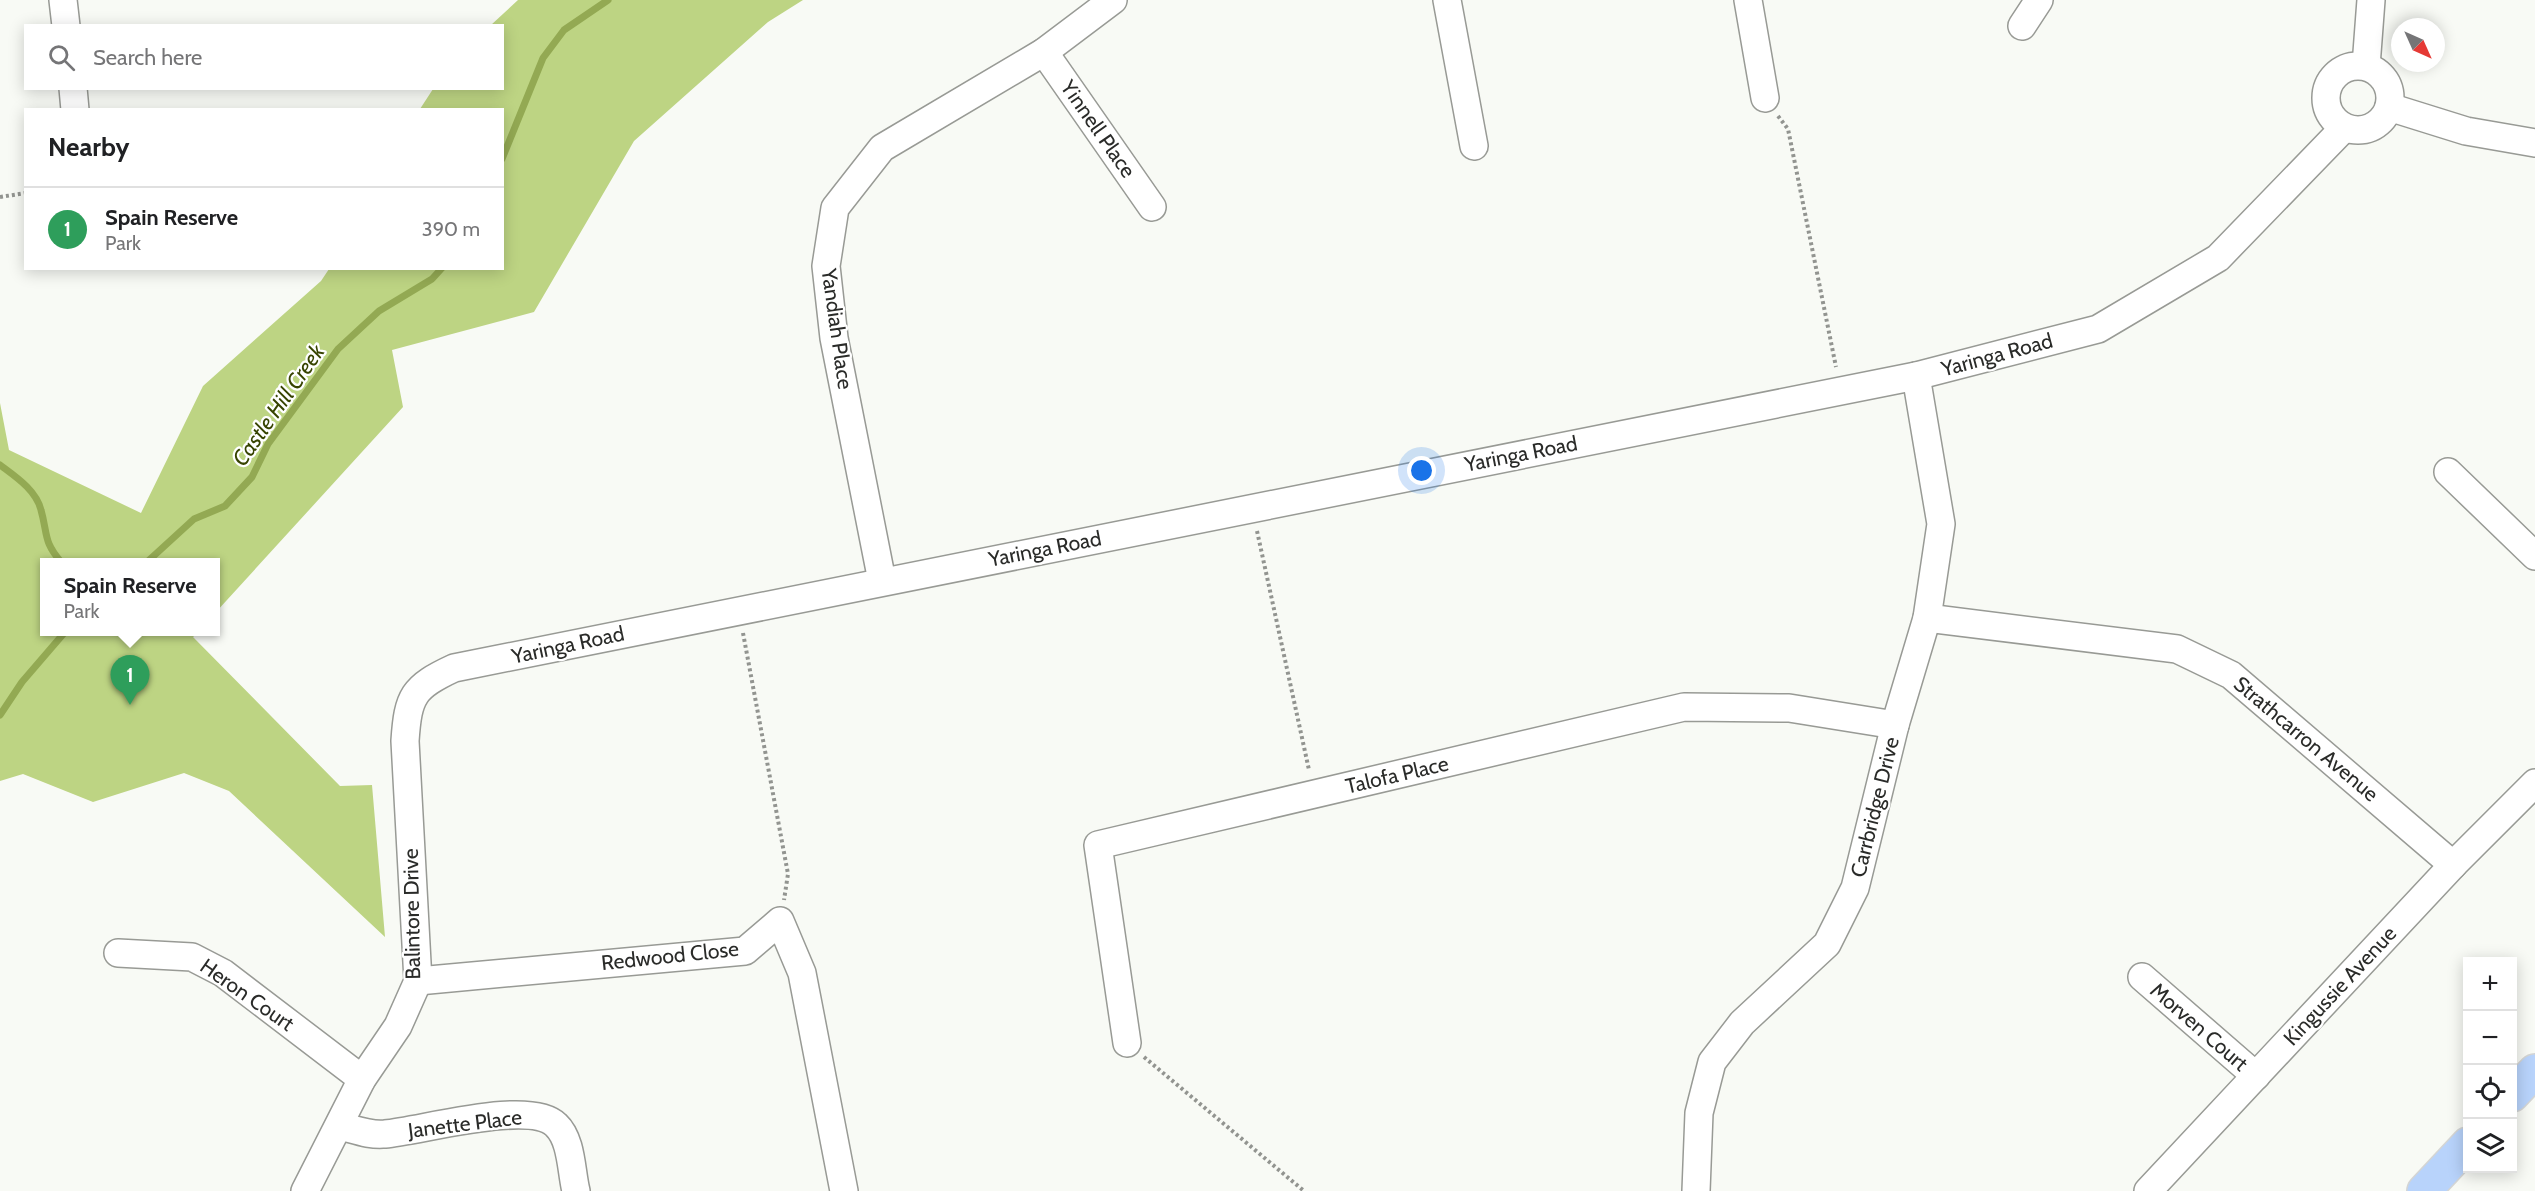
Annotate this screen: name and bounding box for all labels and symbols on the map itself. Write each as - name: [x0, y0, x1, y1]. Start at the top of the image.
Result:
- north arrow: [2391, 18, 2445, 72]
- street label: Yinnell Place: [1055, 74, 1141, 182]
- street label: Yandiah Place: [817, 266, 858, 391]
- street label: Yaringa Road: [1938, 328, 2055, 382]
- water label: Castle Hill Creek: [227, 339, 331, 471]
- street label: Yaringa Road: [1461, 430, 1579, 477]
- your location: [1407, 456, 1436, 485]
- street label: Yaringa Road: [985, 525, 1103, 572]
- street label: Yaringa Road: [508, 620, 626, 669]
- pin: 1: [110, 656, 150, 705]
- street label: Strathcarron Avenue: [2229, 671, 2384, 807]
- street label: Carrbridge Drive: [1845, 734, 1904, 880]
- street label: Talofa Place: [1343, 750, 1451, 799]
- street label: Balintore Drive: [398, 848, 425, 980]
- street label: Kingussie Avenue: [2278, 921, 2401, 1050]
- street label: Redwood Close: [600, 936, 740, 975]
- street label: Heron Court: [196, 953, 299, 1036]
- street label: Morven Court: [2145, 977, 2253, 1076]
- street label: Janette Place: [406, 1104, 523, 1143]

